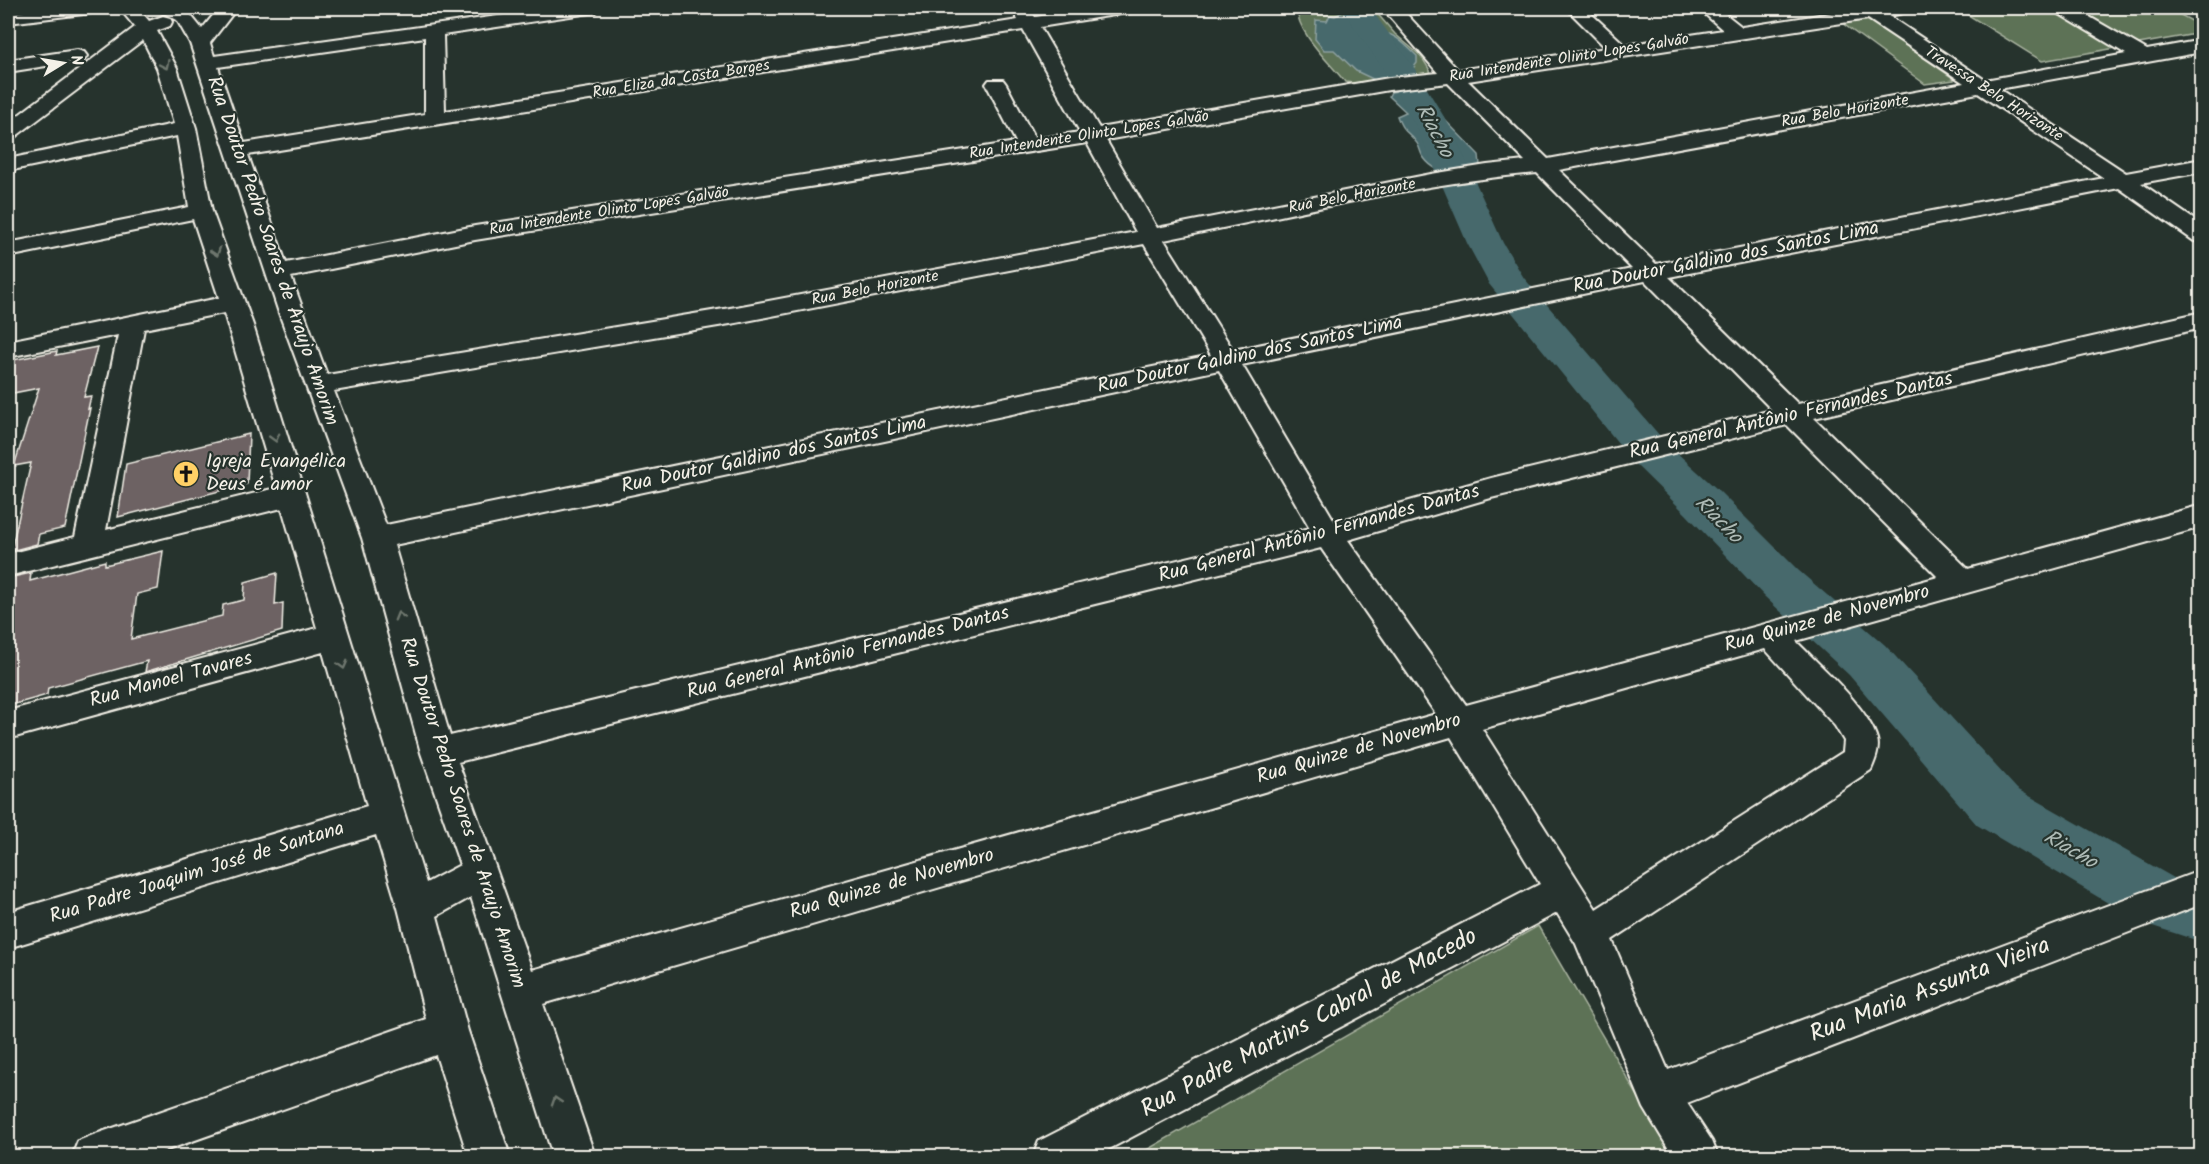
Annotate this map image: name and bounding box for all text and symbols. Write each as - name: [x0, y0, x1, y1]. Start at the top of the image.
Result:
- street label: Rua Intendente Olinto Lopes Galvão: [1447, 27, 1691, 89]
- north arrow: [33, 33, 93, 93]
- street label: Travessa Belo Horizonte: [1920, 40, 2068, 148]
- text: N: [63, 53, 89, 68]
- street label: Rua Eliza da Costa Borges: [591, 53, 772, 105]
- one-way arrow: [157, 58, 169, 69]
- street label: Rua Doutor Pedro Soares de Araujo Amorim: [197, 72, 347, 430]
- street label: Rua Belo Horizonte: [1779, 87, 1911, 135]
- water label: Riacho: [1406, 98, 1463, 165]
- street label: Rua Intendente Olinto Lopes Galvão: [967, 104, 1211, 166]
- street label: Rua Belo Horizonte: [1286, 171, 1418, 221]
- street label: Rua Intendente Olinto Lopes Galvão: [487, 180, 731, 242]
- street label: Rua Doutor Galdino dos Santos Lima: [1570, 213, 1882, 303]
- one-way arrow: [208, 246, 221, 257]
- street label: Rua Belo Horizonte: [809, 263, 941, 313]
- street label: Rua Doutor Galdino dos Santos Lima: [1094, 307, 1406, 403]
- street label: Rua General Antônio Fernandes Dantas: [1626, 363, 1957, 469]
- street label: Rua Doutor Galdino dos Santos Lima: [618, 407, 930, 503]
- one-way arrow: [268, 432, 280, 443]
- place label: Igreja Evangélica Deus é amor: [206, 446, 346, 501]
- church icon: Igreja Evangélica Deus é amor: [171, 459, 201, 489]
- street label: Rua General Antônio Fernandes Dantas: [1155, 476, 1484, 592]
- water label: Riacho: [1686, 488, 1751, 553]
- street label: Rua Quinze de Novembro: [1721, 576, 1933, 662]
- street label: Rua General Antônio Fernandes Dantas: [683, 597, 1013, 709]
- one-way arrow: [394, 611, 407, 621]
- street label: Rua Doutor Pedro Soares de Araujo Amorim: [390, 633, 534, 993]
- street label: Rua Manoel Tavares: [86, 643, 257, 717]
- one-way arrow: [335, 660, 348, 670]
- street label: Rua Quinze de Novembro: [1253, 704, 1465, 794]
- street label: Rua Padre Joaquim José de Santana: [46, 813, 348, 933]
- water label: Riacho: [2037, 821, 2104, 879]
- street label: Rua Quinze de Novembro: [786, 839, 998, 929]
- street label: Rua Padre Martins Cabral de Macedo: [1134, 917, 1485, 1129]
- street label: Rua Maria Assunta Vieira: [1804, 926, 2056, 1054]
- one-way arrow: [551, 1096, 563, 1107]

